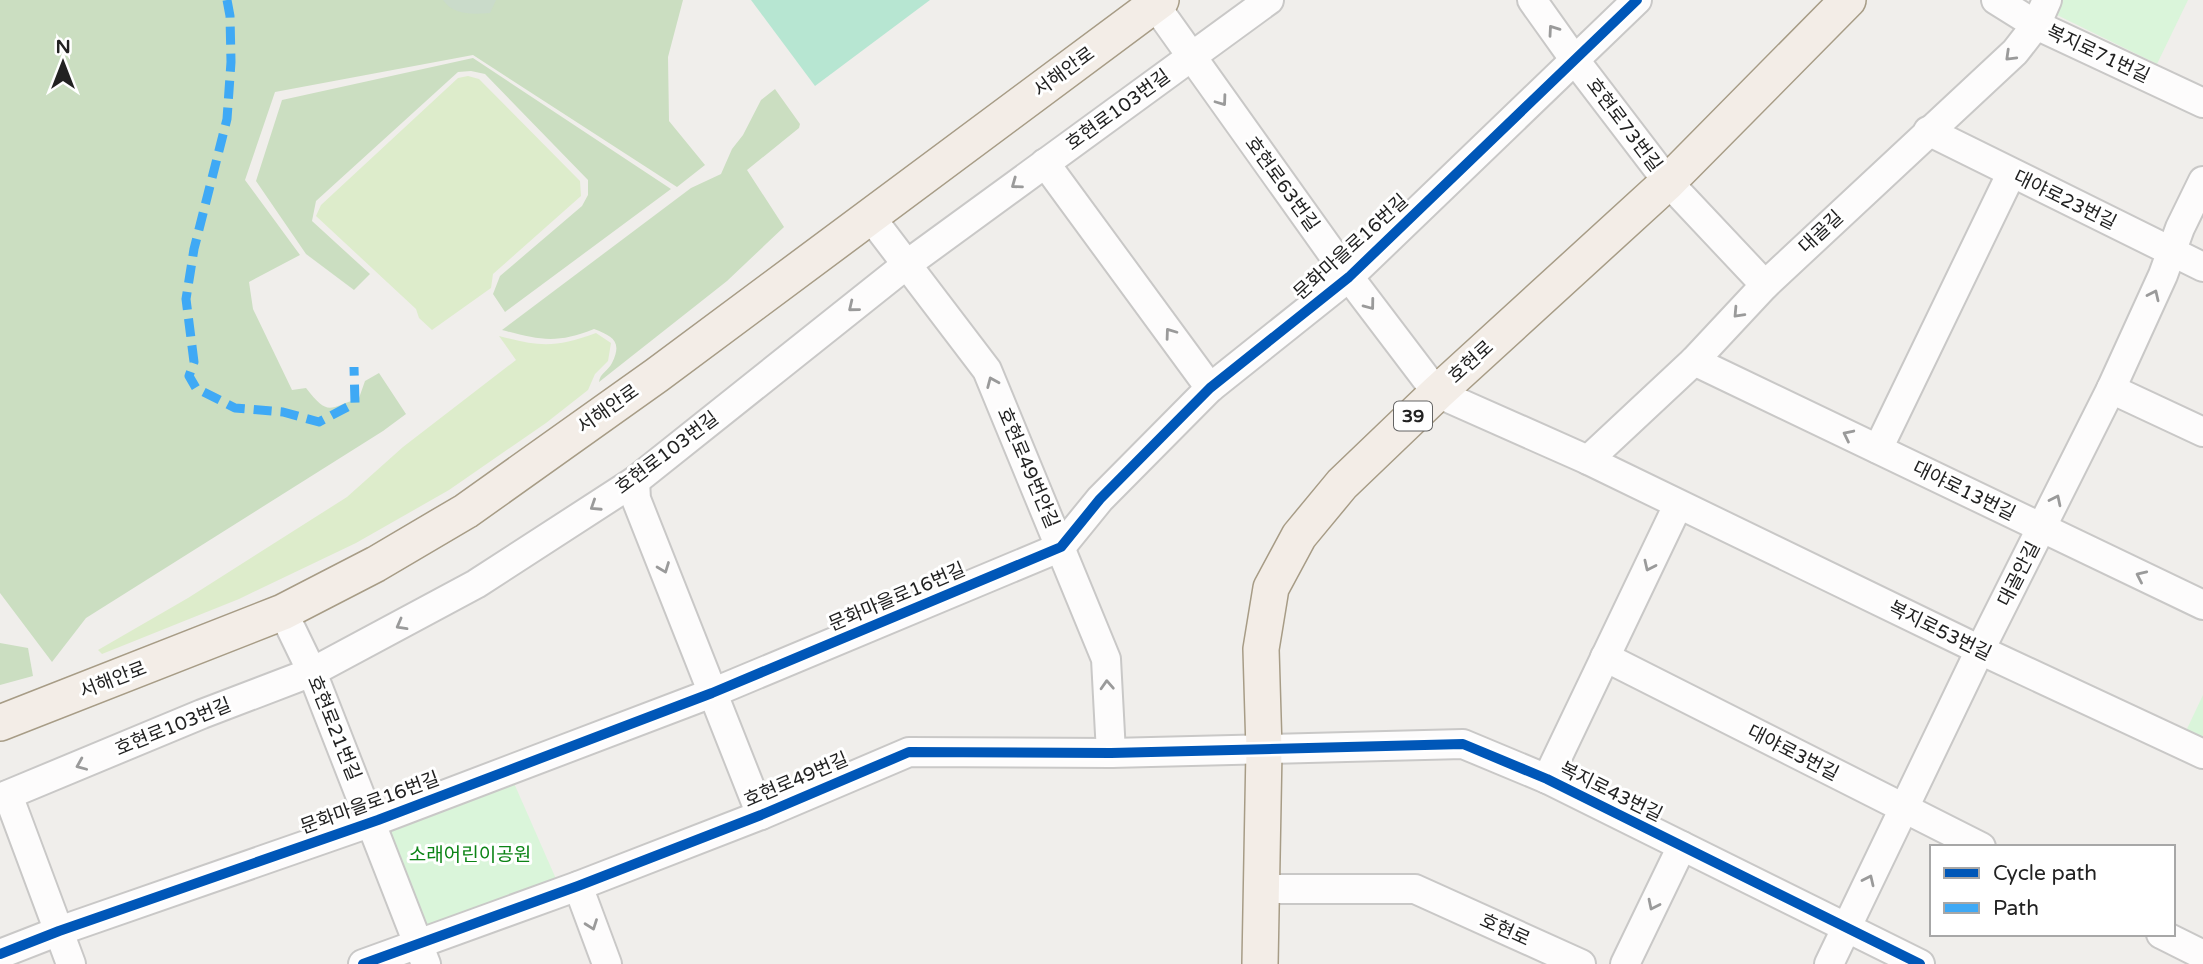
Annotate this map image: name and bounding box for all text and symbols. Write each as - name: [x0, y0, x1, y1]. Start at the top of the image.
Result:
- street label: 복지로71번길: [2043, 21, 2153, 87]
- one-way arrow: [1549, 25, 1561, 38]
- north arrow: [28, 28, 98, 98]
- text: N: [55, 36, 71, 58]
- street label: 서해안로: [1029, 43, 1099, 101]
- one-way arrow: [2005, 48, 2018, 61]
- street label: 호현로103번길: [1062, 65, 1174, 155]
- street label: 호현로73번길: [1582, 74, 1666, 176]
- one-way arrow: [1214, 93, 1226, 106]
- street label: 호현로63번길: [1240, 133, 1324, 235]
- street label: 대야로23번길: [2010, 166, 2120, 234]
- one-way arrow: [1011, 176, 1024, 189]
- street label: 문화마을로16번길: [1289, 190, 1413, 304]
- street label: 대골길: [1794, 206, 1848, 258]
- one-way arrow: [2146, 290, 2160, 302]
- one-way arrow: [1362, 297, 1375, 310]
- one-way arrow: [848, 299, 860, 312]
- one-way arrow: [1734, 305, 1746, 318]
- one-way arrow: [1165, 328, 1178, 341]
- street label: 호현로: [1444, 336, 1498, 388]
- one-way arrow: [986, 377, 1000, 389]
- street label: 서해안로: [573, 380, 643, 438]
- road number: 39: [1394, 402, 1432, 430]
- street label: 호현로49번안길: [993, 404, 1063, 532]
- street label: 호현로103번길: [611, 407, 723, 499]
- one-way arrow: [1843, 429, 1855, 443]
- street label: 대야로13번길: [1909, 457, 2019, 525]
- one-way arrow: [2048, 495, 2062, 507]
- one-way arrow: [590, 498, 603, 511]
- street label: 대골안길: [1993, 538, 2045, 610]
- street label: 문화마을로16번길: [825, 558, 969, 636]
- one-way arrow: [1643, 559, 1657, 571]
- one-way arrow: [655, 562, 669, 574]
- one-way arrow: [2136, 571, 2148, 585]
- street label: 복지로53번길: [1885, 597, 1995, 665]
- one-way arrow: [396, 617, 408, 630]
- street label: 서해안로: [76, 657, 150, 703]
- street label: 호현로21번길: [303, 672, 365, 784]
- one-way arrow: [1100, 679, 1115, 690]
- street label: 호현로103번길: [112, 694, 234, 760]
- street label: 대야로3번길: [1744, 721, 1842, 785]
- street label: 호현로49번길: [740, 748, 852, 812]
- one-way arrow: [75, 756, 87, 770]
- street label: 복지로43번길: [1556, 758, 1666, 826]
- street label: 문화마을로16번길: [298, 768, 442, 838]
- park label: 소래어린이공원: [409, 844, 531, 866]
- legend: [1930, 845, 2175, 936]
- text: Cycle path: [1993, 861, 2097, 886]
- one-way arrow: [1861, 875, 1875, 887]
- text: Path: [1993, 896, 2039, 921]
- one-way arrow: [1648, 898, 1662, 910]
- street label: 호현로: [1477, 909, 1533, 951]
- one-way arrow: [584, 918, 598, 930]

